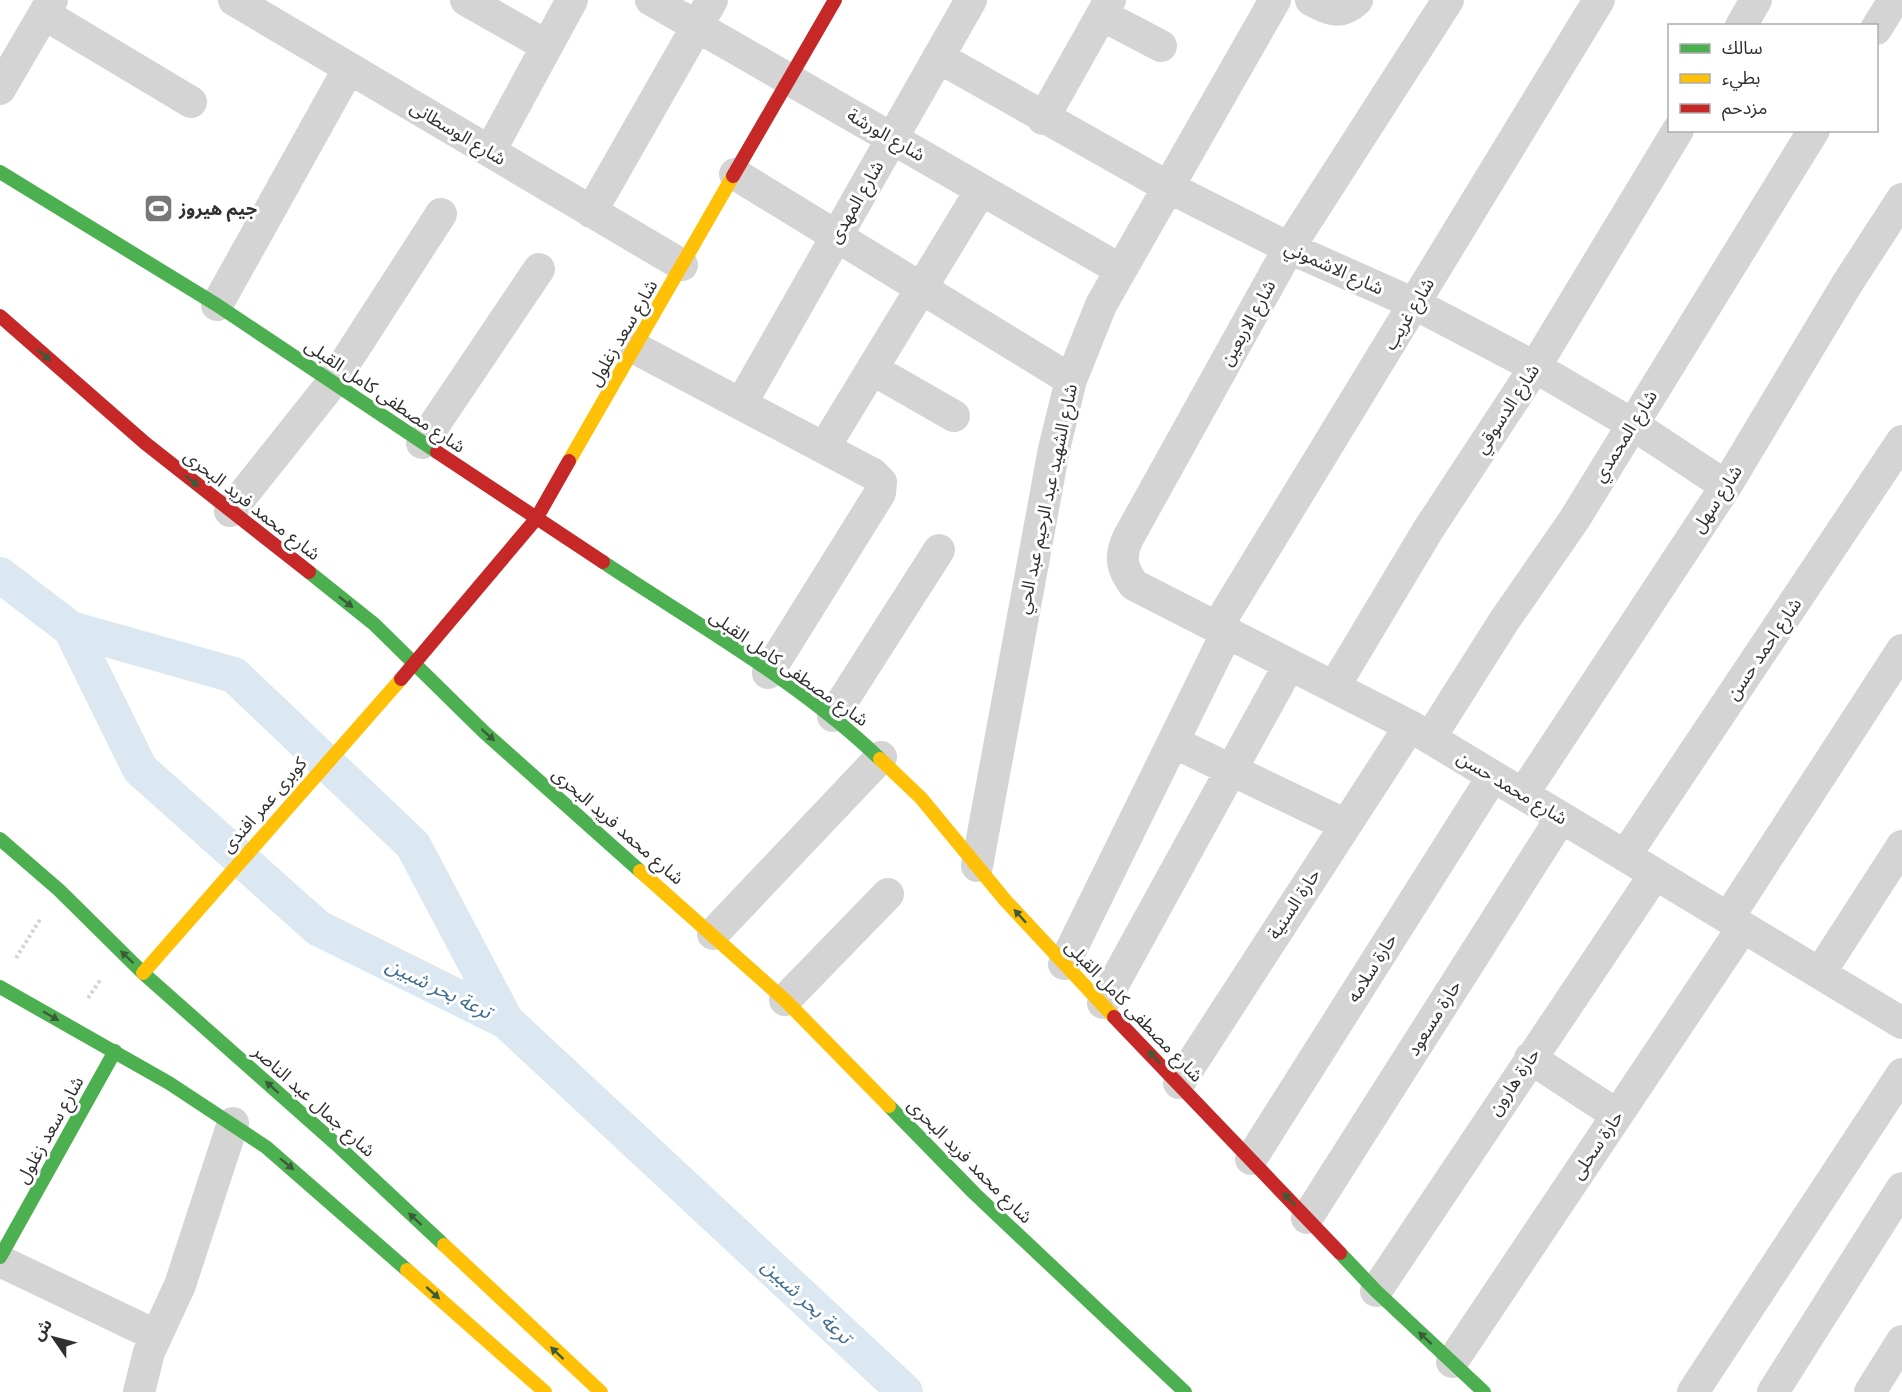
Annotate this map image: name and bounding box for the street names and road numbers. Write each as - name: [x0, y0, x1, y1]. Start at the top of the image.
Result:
- street label: شارع الوسطانى: [405, 96, 510, 173]
- street label: شارع الورشة: [842, 104, 929, 169]
- street label: شارع المهدى: [824, 157, 891, 249]
- street label: شارع الاشموني: [1280, 236, 1387, 302]
- street label: شارع غريب: [1379, 274, 1442, 356]
- street label: شارع سعد زغلول: [584, 276, 665, 392]
- street label: شارع الاربعين: [1215, 276, 1283, 371]
- street label: شارع مصطفى كامل القبلى: [299, 334, 469, 460]
- street label: شارع الدسوقي: [1470, 360, 1547, 460]
- street label: شارع الشهيد عبد الرحيم عبد الحي: [1012, 382, 1085, 617]
- street label: شارع المحمدي: [1588, 386, 1665, 488]
- street label: شارع محمد فريد البحرى: [177, 445, 325, 568]
- street label: شارع سهل: [1687, 461, 1750, 539]
- street label: شارع احمد حسن: [1722, 594, 1809, 706]
- street label: شارع مصطفى كامل القبلى: [704, 605, 873, 734]
- street label: شارع محمد حسن: [1451, 746, 1571, 832]
- street label: كوبرى عمر افندى: [217, 752, 312, 857]
- street label: شارع محمد فريد البحرى: [546, 763, 688, 891]
- street label: حارة السنية: [1263, 865, 1325, 943]
- street label: حارة سلامه: [1342, 930, 1402, 1006]
- street label: شارع مصطفى كامل القبلى: [1058, 935, 1207, 1089]
- street label: حارة مسعود: [1402, 976, 1466, 1060]
- street label: شارع جمال عبد الناصر: [246, 1040, 380, 1164]
- street label: حارة هارون: [1484, 1044, 1544, 1120]
- street label: شارع سعد زغلول: [11, 1072, 91, 1189]
- street label: شارع محمد فريد البحرى: [901, 1094, 1037, 1230]
- street label: حارة سحلى: [1566, 1107, 1628, 1183]

